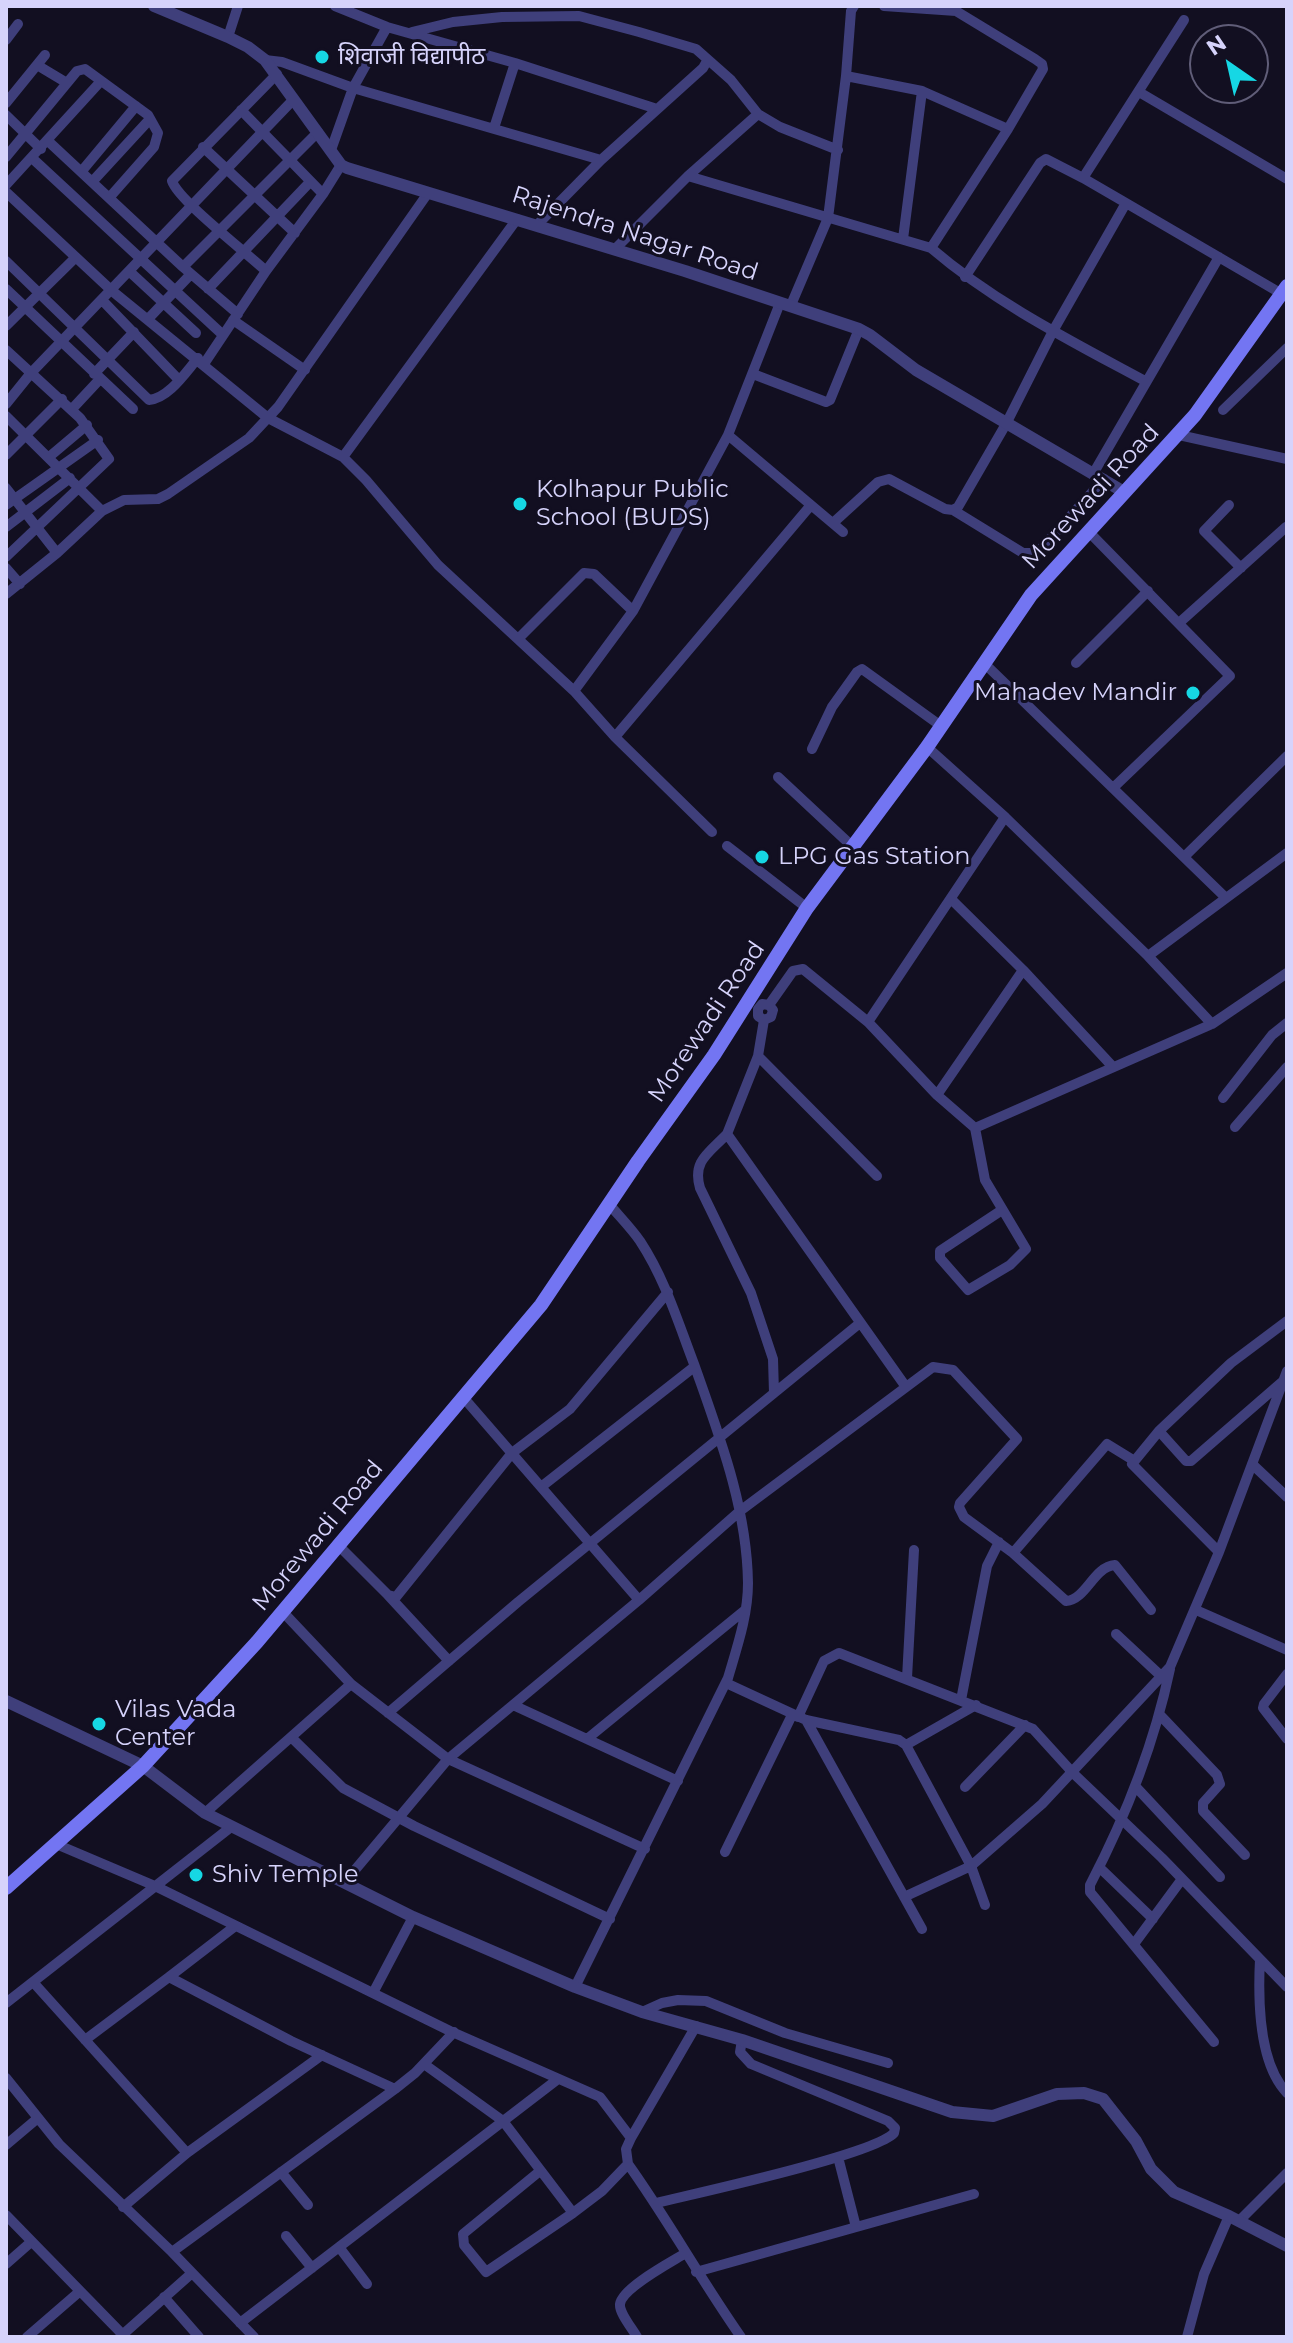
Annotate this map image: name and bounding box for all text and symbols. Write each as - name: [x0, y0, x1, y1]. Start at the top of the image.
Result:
- north arrow: [1189, 24, 1269, 104]
- text: N: [1201, 29, 1231, 62]
- place label: शिवाजी विद्यापीठ: [338, 43, 485, 71]
- marker: शिवाजी विद्यापीठ: [313, 48, 331, 66]
- street label: Rajendra Nagar Road: [508, 181, 762, 287]
- street label: Morewadi Road: [1016, 418, 1166, 576]
- place label: Kolhapur Public School (BUDS): [536, 476, 729, 532]
- marker: Kolhapur Public School (BUDS): [511, 495, 529, 513]
- place label: Mahadev Mandir: [974, 679, 1177, 707]
- marker: Mahadev Mandir: [1184, 684, 1202, 702]
- place label: LPG Gas Station: [778, 843, 971, 871]
- marker: LPG Gas Station: [753, 848, 771, 866]
- street label: Morewadi Road: [642, 936, 772, 1108]
- street label: Morewadi Road: [247, 1455, 389, 1617]
- place label: Vilas Vada Center: [115, 1696, 236, 1752]
- marker: Vilas Vada Center: [90, 1715, 108, 1733]
- place label: Shiv Temple: [212, 1861, 358, 1889]
- marker: Shiv Temple: [187, 1866, 205, 1884]

